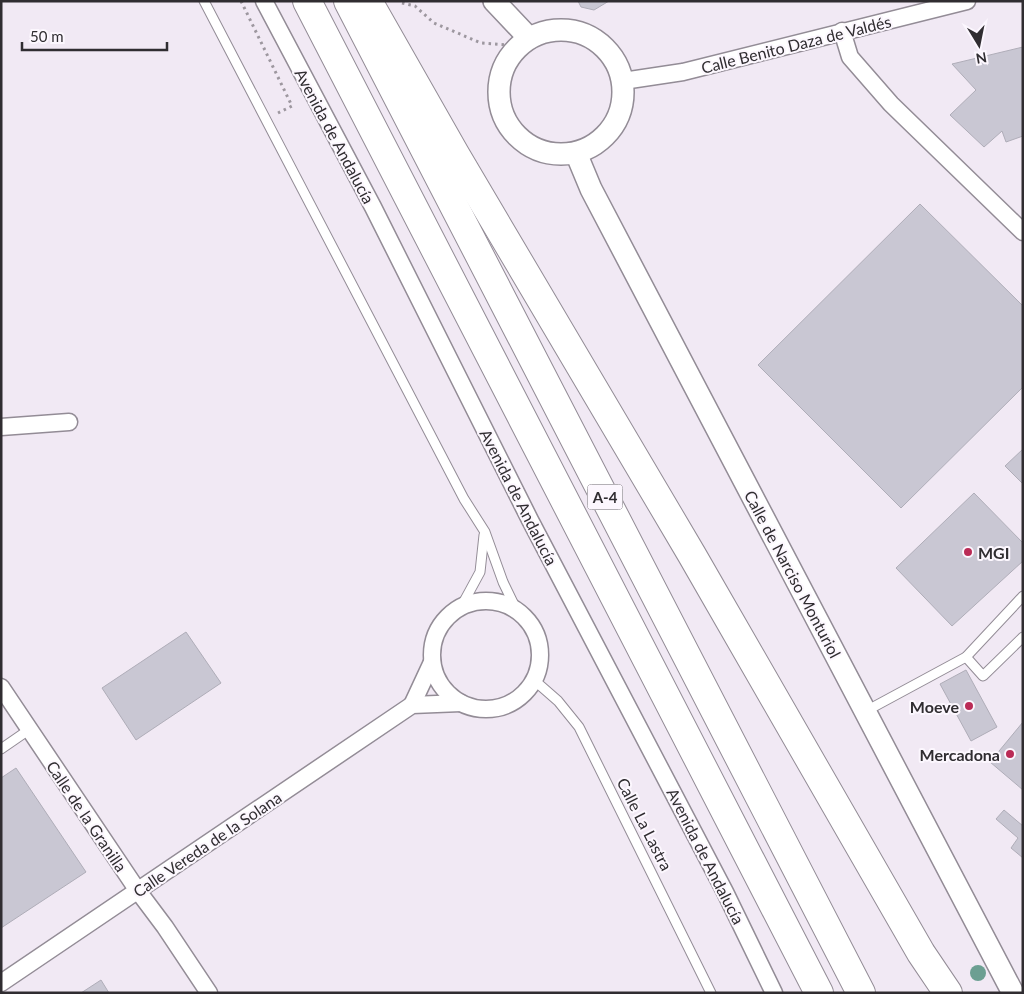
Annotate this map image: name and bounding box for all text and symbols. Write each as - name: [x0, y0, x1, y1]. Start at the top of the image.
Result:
- street label: Calle Benito Daza de Valdés: [699, 11, 893, 77]
- scale bar: [22, 20, 168, 52]
- north arrow: [954, 20, 1004, 70]
- text: 50 m: [30, 27, 64, 45]
- text: N: [975, 49, 988, 68]
- street label: Avenida de Andalucía: [291, 65, 379, 207]
- street label: Avenida de Andalucía: [476, 426, 562, 568]
- road number: A-4: [588, 484, 622, 510]
- street label: Calle de Narciso Monturiol: [741, 487, 845, 661]
- place label: MGI: [978, 543, 1009, 562]
- marker: MGI: [962, 546, 974, 558]
- place label: Moeve: [910, 697, 959, 716]
- marker: Moeve: [963, 700, 975, 712]
- place label: Mercadona: [920, 745, 1000, 764]
- marker: Mercadona: [1004, 748, 1016, 760]
- street label: Calle de la Granilla: [43, 757, 131, 875]
- street label: Calle La Lastra: [613, 774, 677, 874]
- street label: Avenida de Andalucía: [663, 785, 749, 927]
- street label: Calle Vereda de la Solana: [129, 787, 285, 901]

